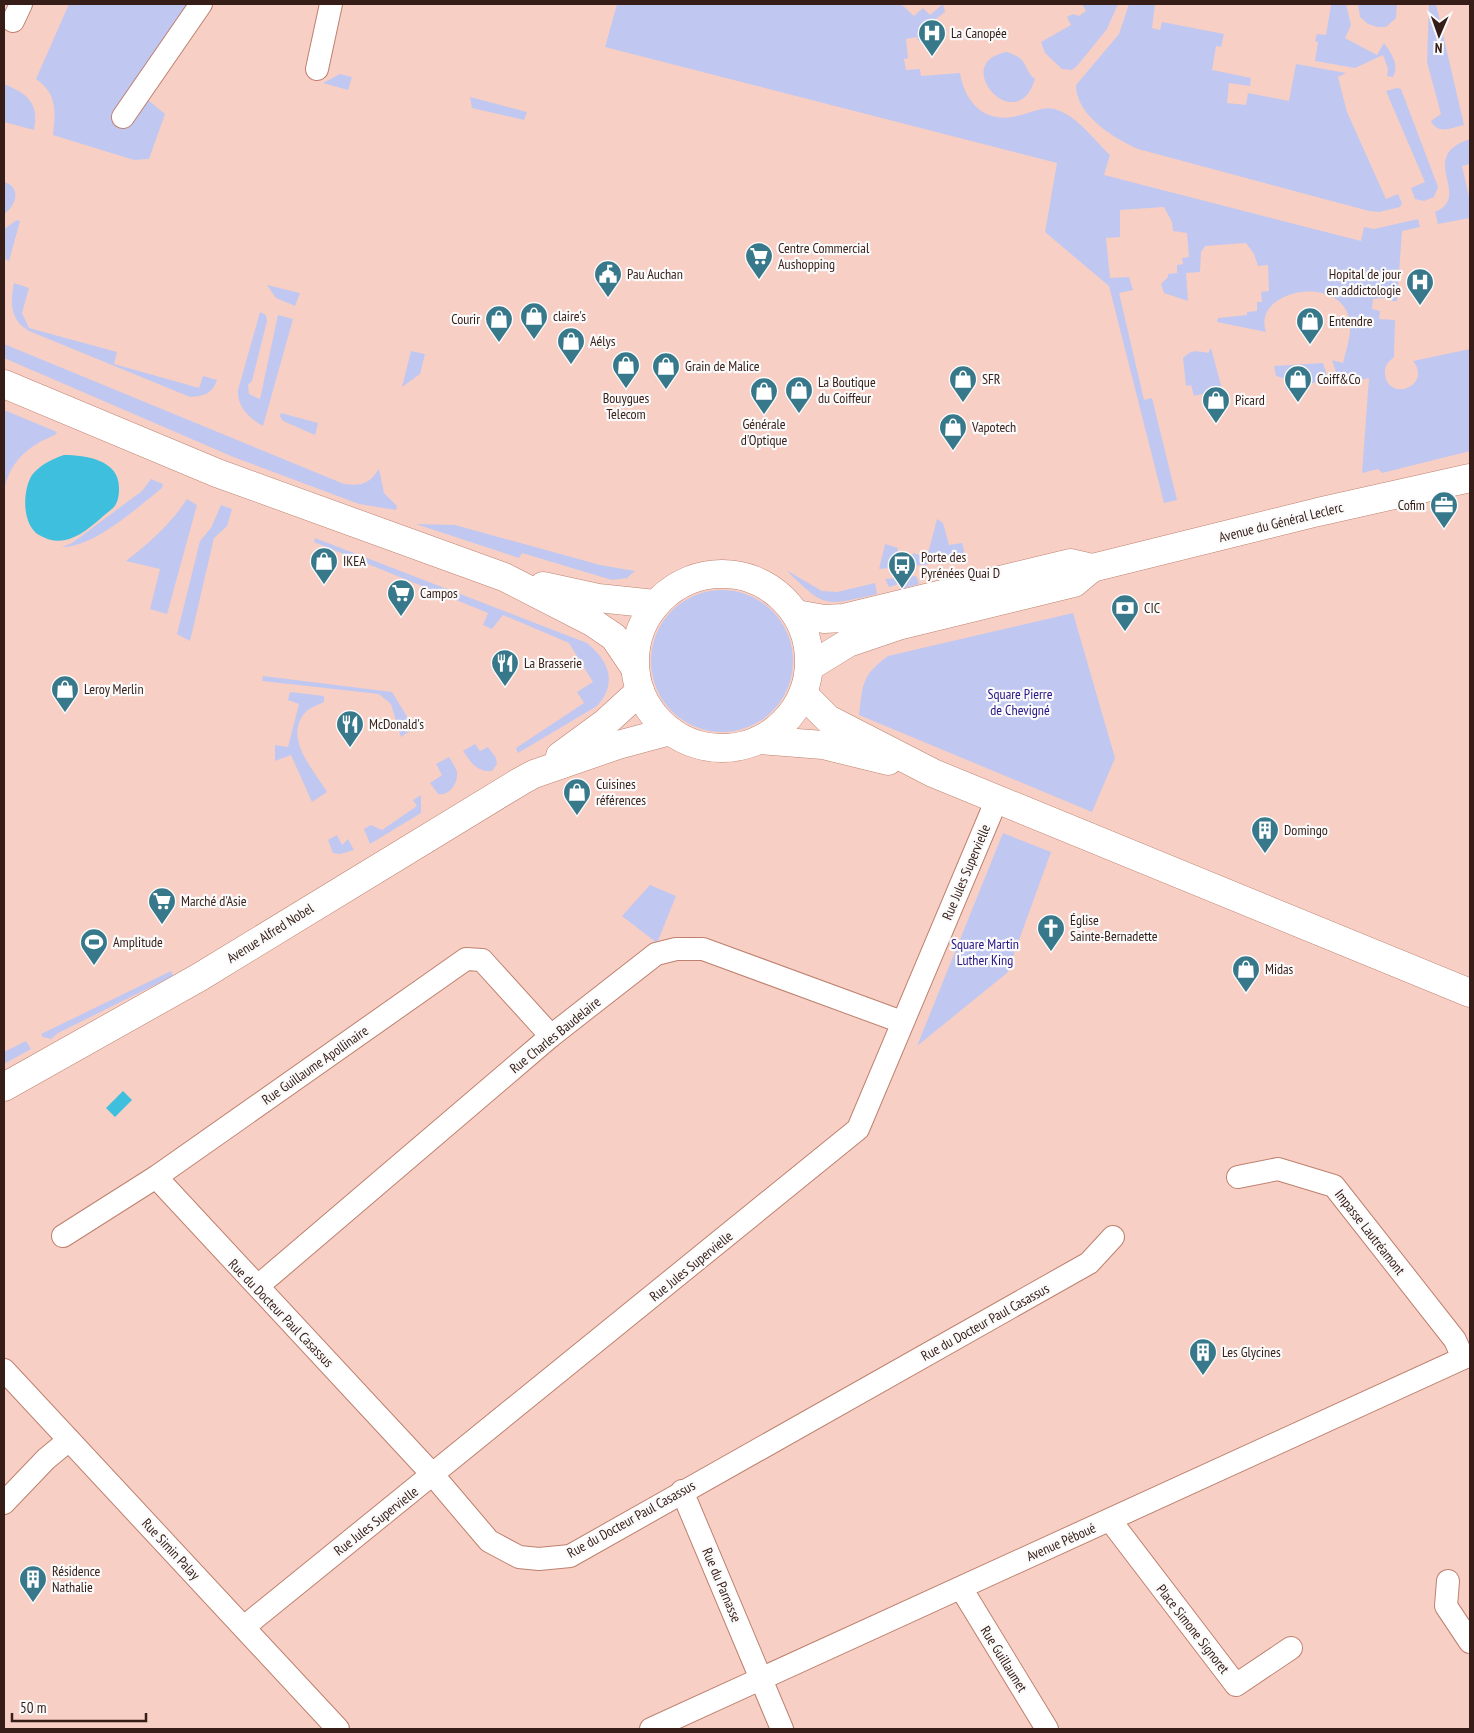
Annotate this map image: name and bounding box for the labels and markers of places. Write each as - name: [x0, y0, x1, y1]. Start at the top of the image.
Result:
- hospital icon: La Canopée: [917, 18, 947, 57]
- place label: La Canopée: [951, 24, 1007, 42]
- place label: Centre Commercial Aushopping: [778, 239, 870, 273]
- supermarket icon: Centre Commercial Aushopping: [744, 241, 774, 280]
- public building icon: Pau Auchan: [593, 259, 623, 298]
- place label: Pau Auchan: [627, 265, 683, 283]
- place label: Hopital de jour en addictologie: [1326, 265, 1401, 299]
- hospital icon: Hopital de jour en addictologie: [1405, 267, 1435, 306]
- shop icon: claire's: [519, 301, 549, 340]
- shop icon: Courir: [484, 304, 514, 343]
- shop icon: Entendre: [1295, 306, 1325, 345]
- place label: claire's: [553, 307, 586, 325]
- place label: Courir: [451, 310, 480, 328]
- place label: Entendre: [1329, 312, 1373, 330]
- shop icon: Aélys: [556, 326, 586, 365]
- place label: Aélys: [590, 332, 616, 350]
- shop icon: Bouygues Telecom: [611, 350, 641, 389]
- shop icon: Grain de Malice: [651, 351, 681, 390]
- place label: Grain de Malice: [685, 357, 760, 375]
- shop icon: SFR: [948, 364, 978, 403]
- shop icon: Coiff&Co: [1283, 364, 1313, 403]
- place label: SFR: [982, 370, 1001, 388]
- place label: Coiff&Co: [1317, 370, 1361, 388]
- place label: La Boutique du Coiffeur: [818, 373, 876, 407]
- shop icon: La Boutique du Coiffeur: [784, 375, 814, 414]
- shop icon: Générale d'Optique: [749, 376, 779, 415]
- shop icon: Picard: [1201, 385, 1231, 424]
- place label: Bouygues Telecom: [603, 389, 650, 423]
- place label: Picard: [1235, 391, 1265, 409]
- shop icon: Vapotech: [938, 412, 968, 451]
- place label: Générale d'Optique: [741, 415, 788, 449]
- place label: Vapotech: [971, 418, 1016, 436]
- office icon: Cofim: [1429, 490, 1459, 529]
- place label: Cofim: [1398, 496, 1425, 514]
- shop icon: IKEA: [309, 546, 339, 585]
- place label: Porte des Pyrénées Quai D: [921, 548, 1000, 582]
- bus stop icon: Porte des Pyrénées Quai D: [887, 550, 917, 589]
- place label: IKEA: [343, 552, 366, 570]
- supermarket icon: Campos: [386, 578, 416, 617]
- place label: Campos: [420, 584, 458, 602]
- bank icon: CIC: [1110, 593, 1140, 632]
- place label: CIC: [1144, 599, 1161, 617]
- restaurant icon: La Brasserie: [490, 648, 520, 687]
- place label: La Brasserie: [524, 654, 582, 672]
- shop icon: Leroy Merlin: [50, 674, 80, 713]
- place label: Leroy Merlin: [84, 680, 144, 698]
- restaurant icon: McDonald's: [335, 709, 365, 748]
- place label: McDonald's: [369, 715, 424, 733]
- place label: Cuisines références: [596, 775, 646, 809]
- shop icon: Cuisines références: [562, 777, 592, 816]
- building icon: Domingo: [1250, 815, 1280, 854]
- place label: Domingo: [1284, 821, 1328, 839]
- supermarket icon: Marché d'Asie: [147, 886, 177, 925]
- place label: Marché d'Asie: [181, 892, 247, 910]
- place label: Église Sainte-Bernadette: [1070, 911, 1158, 945]
- church icon: Église Sainte-Bernadette: [1036, 913, 1066, 952]
- sports icon: Amplitude: [79, 927, 109, 966]
- place label: Amplitude: [113, 933, 163, 951]
- shop icon: Midas: [1231, 954, 1261, 993]
- place label: Midas: [1265, 960, 1294, 978]
- building icon: Les Glycines: [1188, 1337, 1218, 1376]
- place label: Les Glycines: [1222, 1343, 1281, 1361]
- place label: Résidence Nathalie: [52, 1562, 100, 1596]
- building icon: Résidence Nathalie: [18, 1564, 48, 1603]

